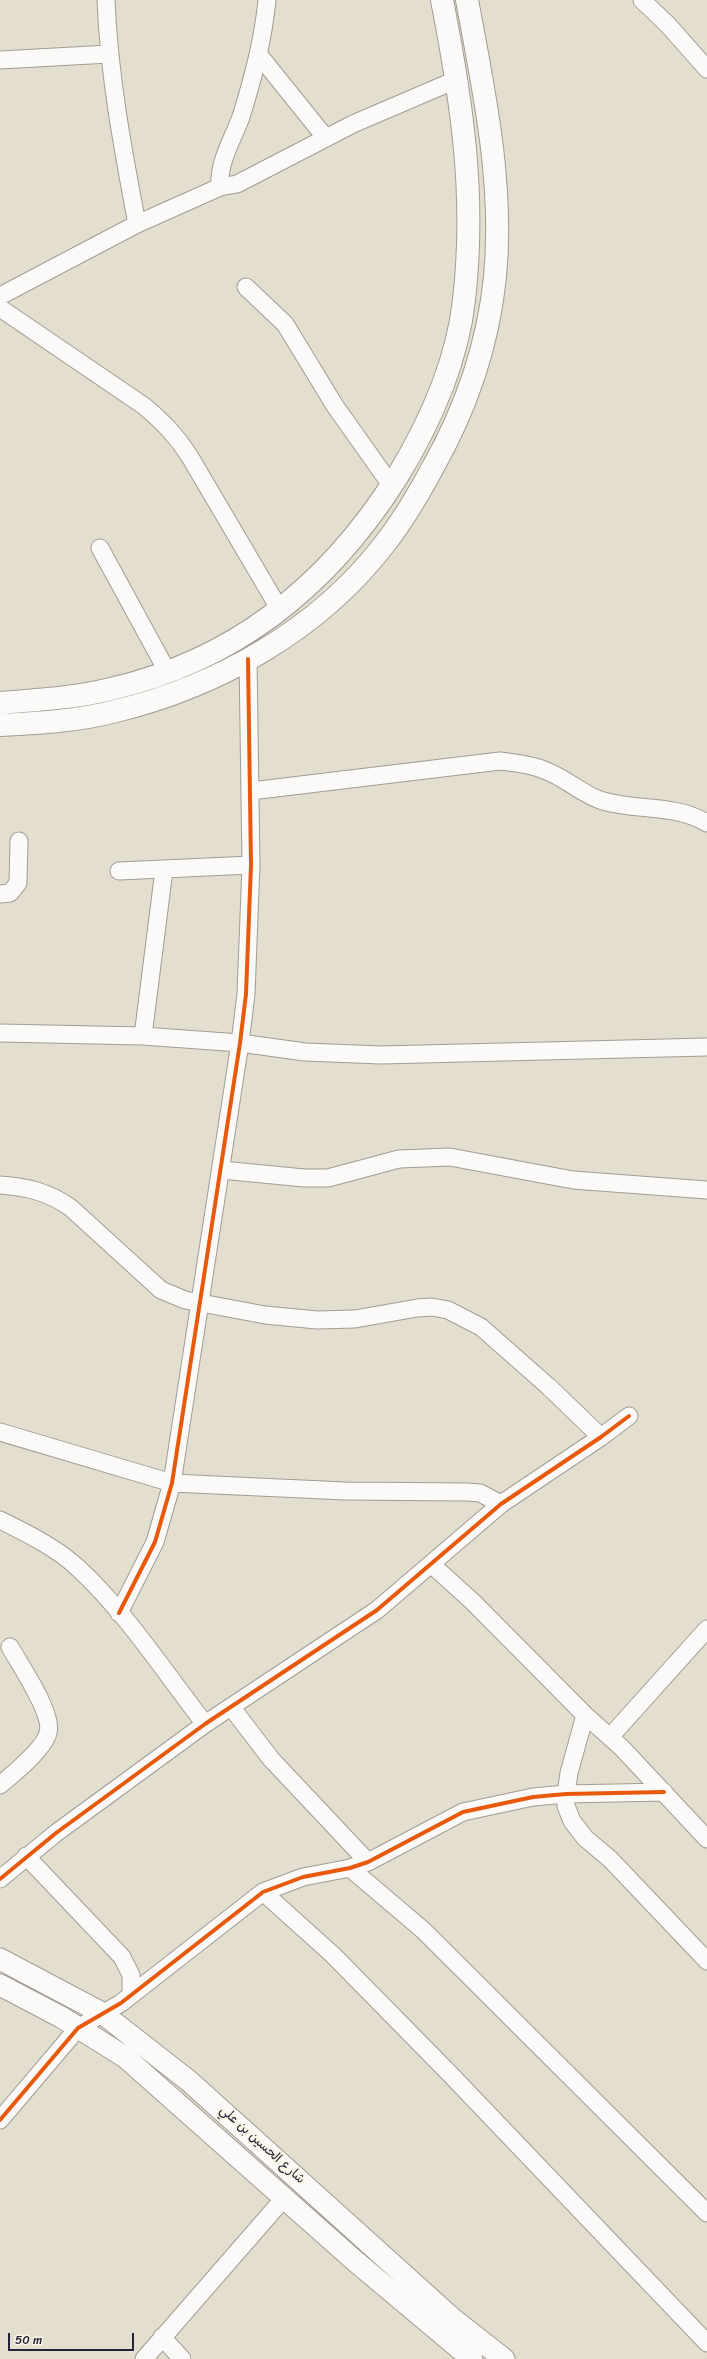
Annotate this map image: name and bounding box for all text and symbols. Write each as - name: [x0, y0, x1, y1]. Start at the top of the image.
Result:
- street label: شارع الحسين بن علي: [216, 2103, 308, 2187]
- scale bar: [10, 2325, 136, 2351]
- text: 50 m: [15, 2329, 42, 2351]

